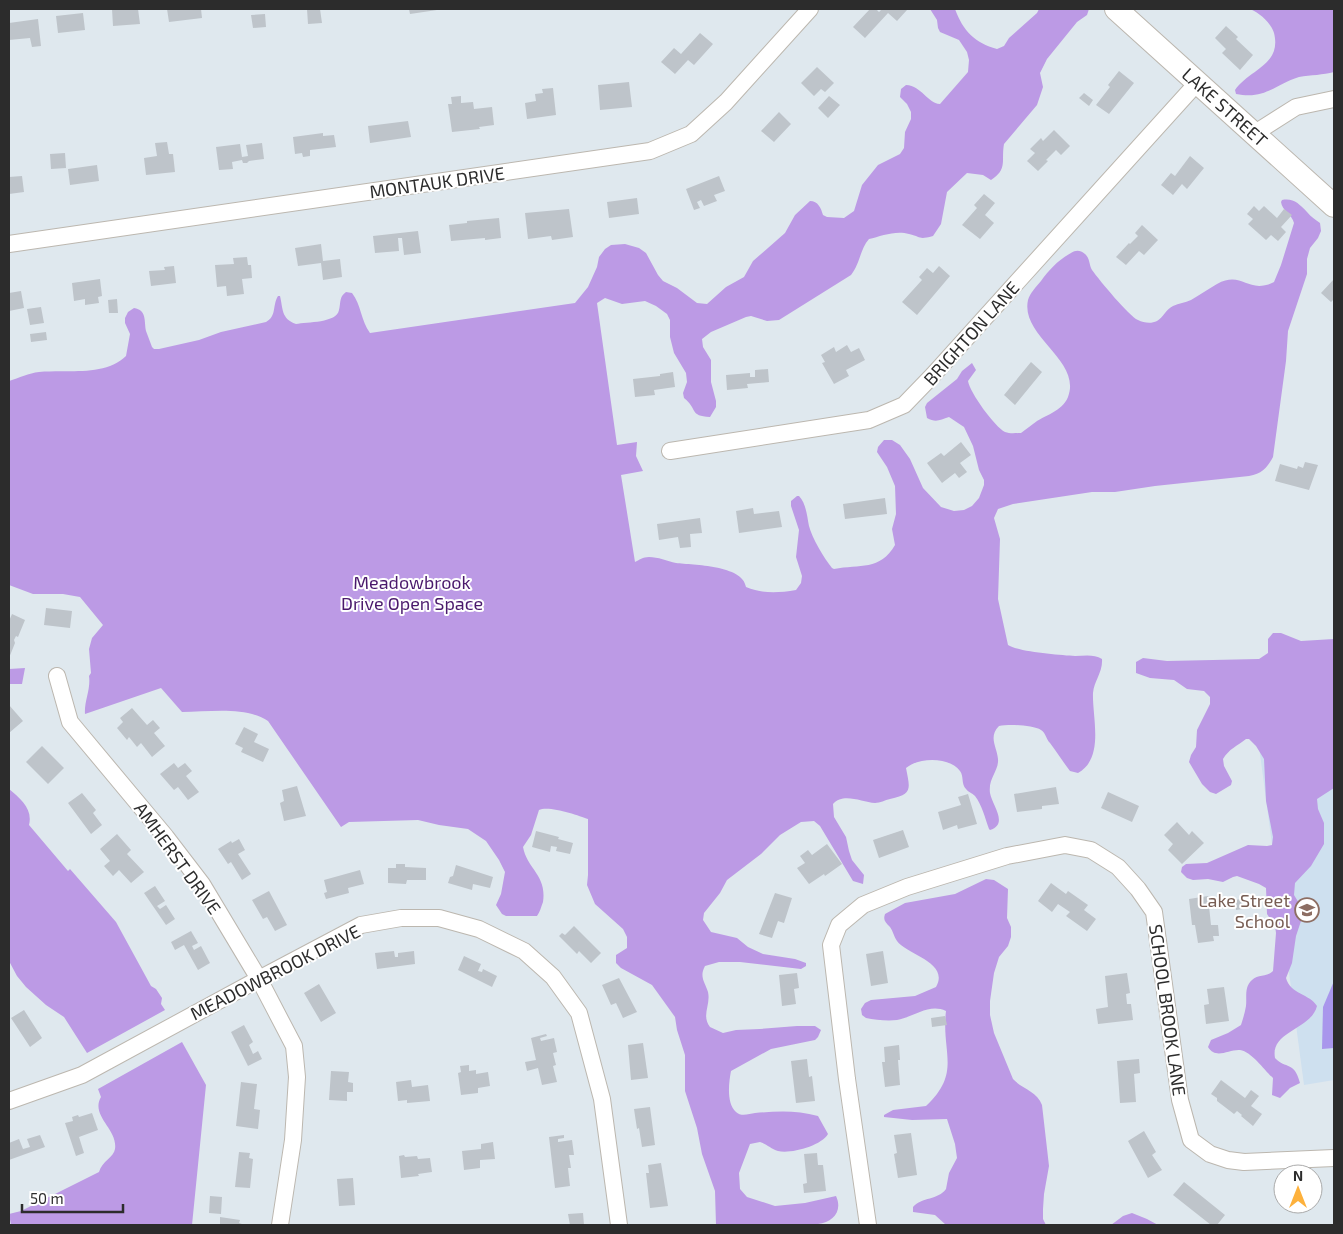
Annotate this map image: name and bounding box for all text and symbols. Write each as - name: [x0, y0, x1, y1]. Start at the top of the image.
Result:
- street label: LAKE STREET: [1178, 63, 1273, 151]
- street label: MONTAUK DRIVE: [368, 162, 506, 202]
- street label: BRIGHTON LANE: [919, 276, 1023, 390]
- park label: Meadowbrook Drive Open Space: [341, 571, 483, 614]
- street label: AMHERST DRIVE: [130, 798, 226, 918]
- place label: Lake Street School: [1198, 889, 1291, 932]
- school or university icon: Lake Street School: [1294, 897, 1320, 923]
- street label: MEADOWBROOK DRIVE: [186, 920, 364, 1024]
- street label: SCHOOL BROOK LANE: [1145, 923, 1191, 1097]
- north arrow: [1273, 1164, 1323, 1214]
- text: N: [1293, 1167, 1303, 1184]
- scale bar: [22, 1182, 124, 1214]
- text: 50 m: [30, 1189, 64, 1207]

